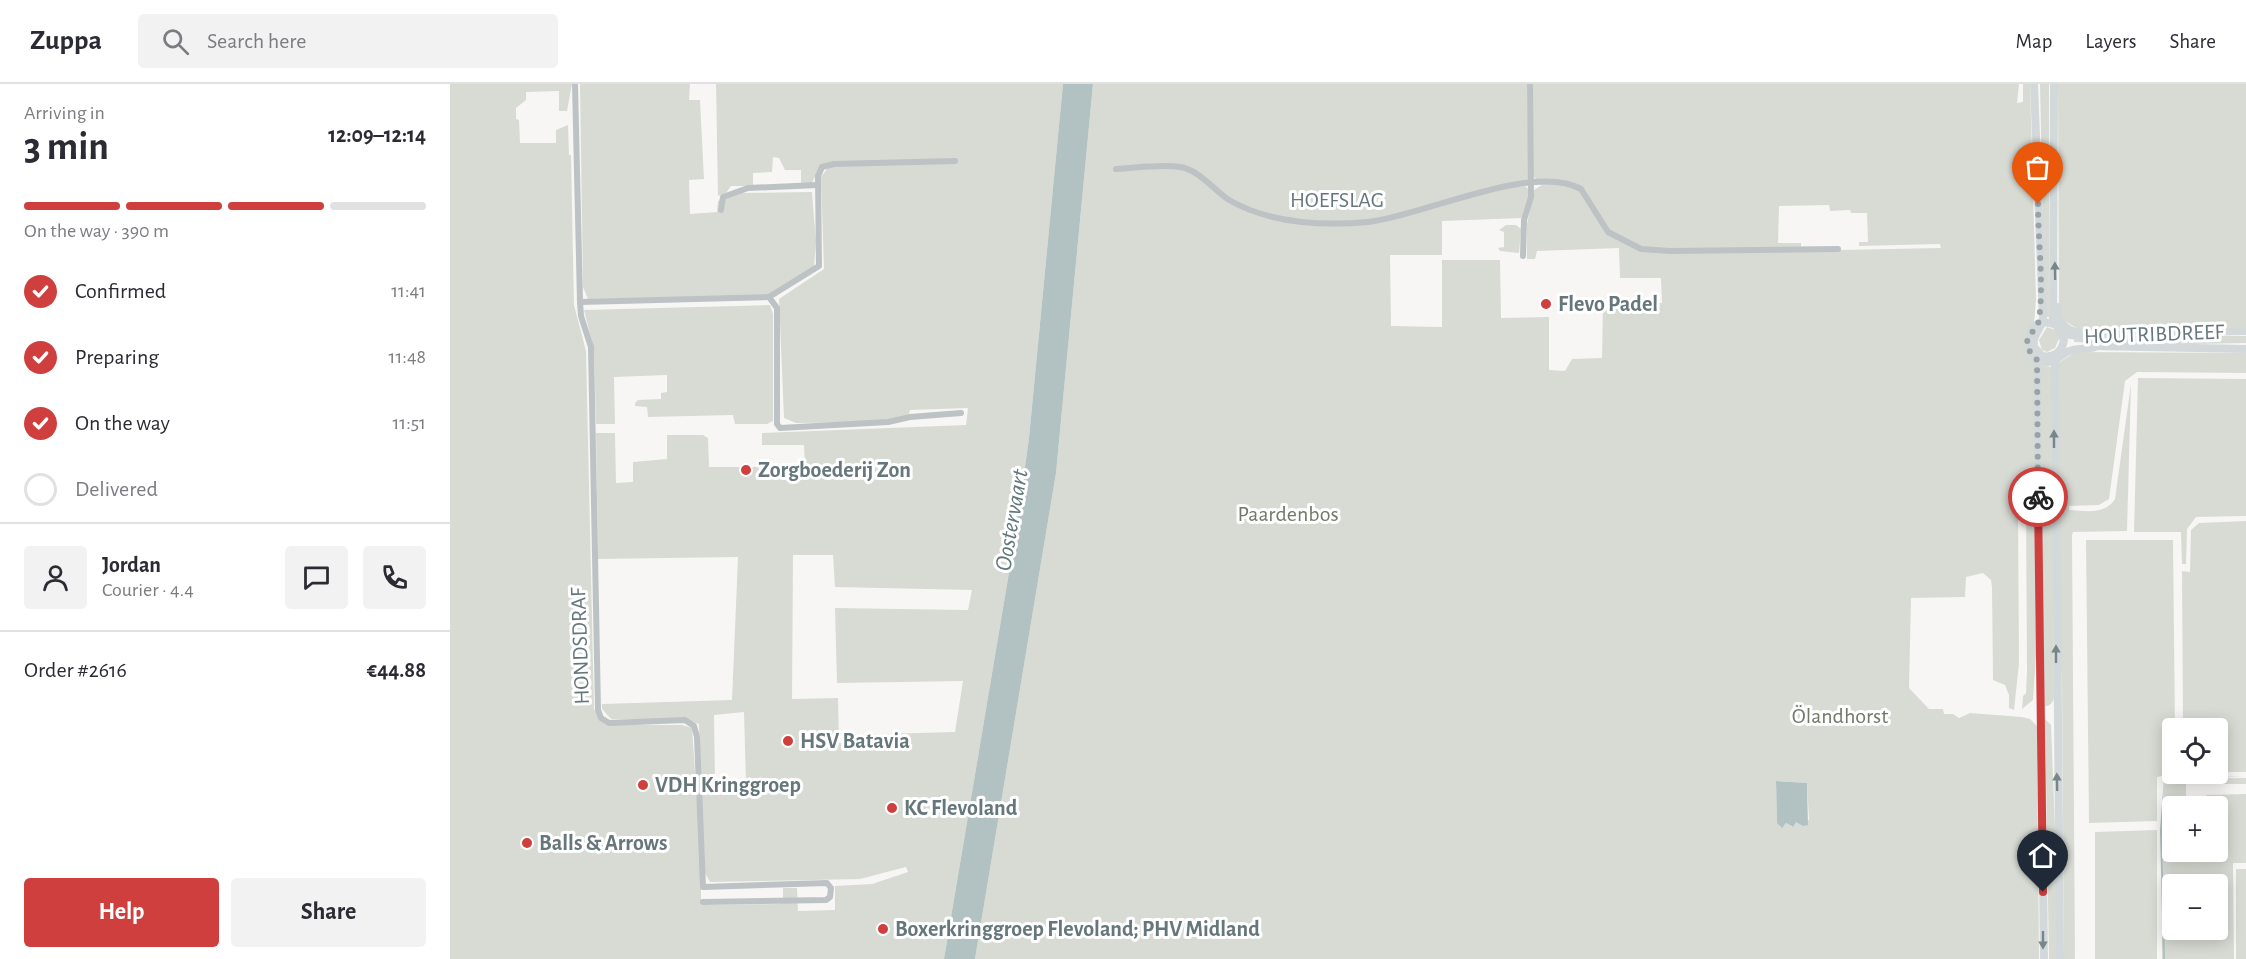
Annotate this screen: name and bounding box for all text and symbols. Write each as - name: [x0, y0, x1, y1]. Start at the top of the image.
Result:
- search box: [138, 14, 558, 68]
- icon: search: [159, 25, 192, 58]
- text: Zuppa: [30, 27, 102, 55]
- text: Search here: [207, 30, 307, 52]
- text: Map: [2016, 31, 2052, 52]
- text: Layers: [2085, 31, 2136, 52]
- text: Share: [2169, 31, 2216, 52]
- text: Arriving in: [24, 103, 105, 123]
- text: 12:09–12:14: [328, 124, 426, 146]
- text: 3 min: [24, 128, 109, 167]
- pin: [2012, 142, 2063, 204]
- icon: bag: [2021, 151, 2054, 184]
- street label: HOEFSLAG: [1290, 189, 1384, 211]
- text: On the way · 390 m: [24, 221, 169, 241]
- one-way arrow: [2050, 261, 2060, 280]
- icon: check: [24, 275, 57, 308]
- text: Confirmed: [75, 280, 166, 302]
- text: 11:41: [391, 281, 426, 301]
- place label: Flevo Padel: [1558, 293, 1658, 315]
- marker: Flevo Padel: [1539, 297, 1553, 311]
- street label: HOUTRIBDREEF: [2084, 321, 2225, 347]
- icon: check: [24, 341, 57, 374]
- text: Preparing: [75, 346, 159, 368]
- text: 11:48: [389, 347, 426, 367]
- icon: check: [24, 407, 57, 440]
- text: On the way: [75, 412, 170, 434]
- text: 11:51: [392, 413, 426, 433]
- one-way arrow: [2050, 429, 2059, 448]
- place label: Zorgboederij Zon: [758, 459, 911, 482]
- marker: Zorgboederij Zon: [739, 463, 753, 477]
- water label: Oostervaart: [991, 467, 1033, 573]
- courier: [2008, 467, 2068, 527]
- text: Delivered: [75, 478, 158, 500]
- icon: bike: [2022, 481, 2055, 514]
- park label: Paardenbos: [1237, 503, 1339, 525]
- button: person: [24, 546, 87, 609]
- button: chat: [285, 546, 348, 609]
- button: phone: [363, 546, 426, 609]
- text: Jordan: [102, 554, 161, 576]
- text: Courier · 4.4: [102, 580, 194, 600]
- street label: HONDSDRAF: [567, 587, 593, 705]
- one-way arrow: [2052, 645, 2061, 664]
- text: Order #2616: [24, 659, 127, 681]
- text: €44.88: [367, 659, 426, 681]
- park label: Ölandhorst: [1792, 705, 1888, 727]
- map controls: [2162, 718, 2228, 940]
- button: locate: [2162, 718, 2228, 784]
- place label: HSV Batavia: [800, 730, 910, 752]
- marker: HSV Batavia: [781, 734, 795, 748]
- one-way arrow: [2052, 772, 2062, 791]
- place label: VDH Kringgroep: [655, 774, 801, 796]
- marker: VDH Kringgroep: [636, 778, 650, 792]
- button: +: [2162, 796, 2228, 862]
- place label: KC Flevoland: [904, 797, 1018, 819]
- marker: KC Flevoland: [885, 801, 899, 815]
- pin: [2017, 830, 2068, 892]
- place label: Balls & Arrows: [539, 832, 667, 854]
- marker: Balls & Arrows: [520, 836, 534, 850]
- icon: home: [2026, 839, 2059, 872]
- button: −: [2162, 874, 2228, 940]
- button: Help: [24, 878, 219, 947]
- button: Share: [231, 878, 426, 947]
- place label: Boxerkringgroep Flevoland; PHV Midland: [895, 918, 1260, 940]
- marker: Boxerkringgroep Flevoland; PHV Midland: [876, 922, 890, 936]
- one-way arrow: [2038, 930, 2048, 949]

